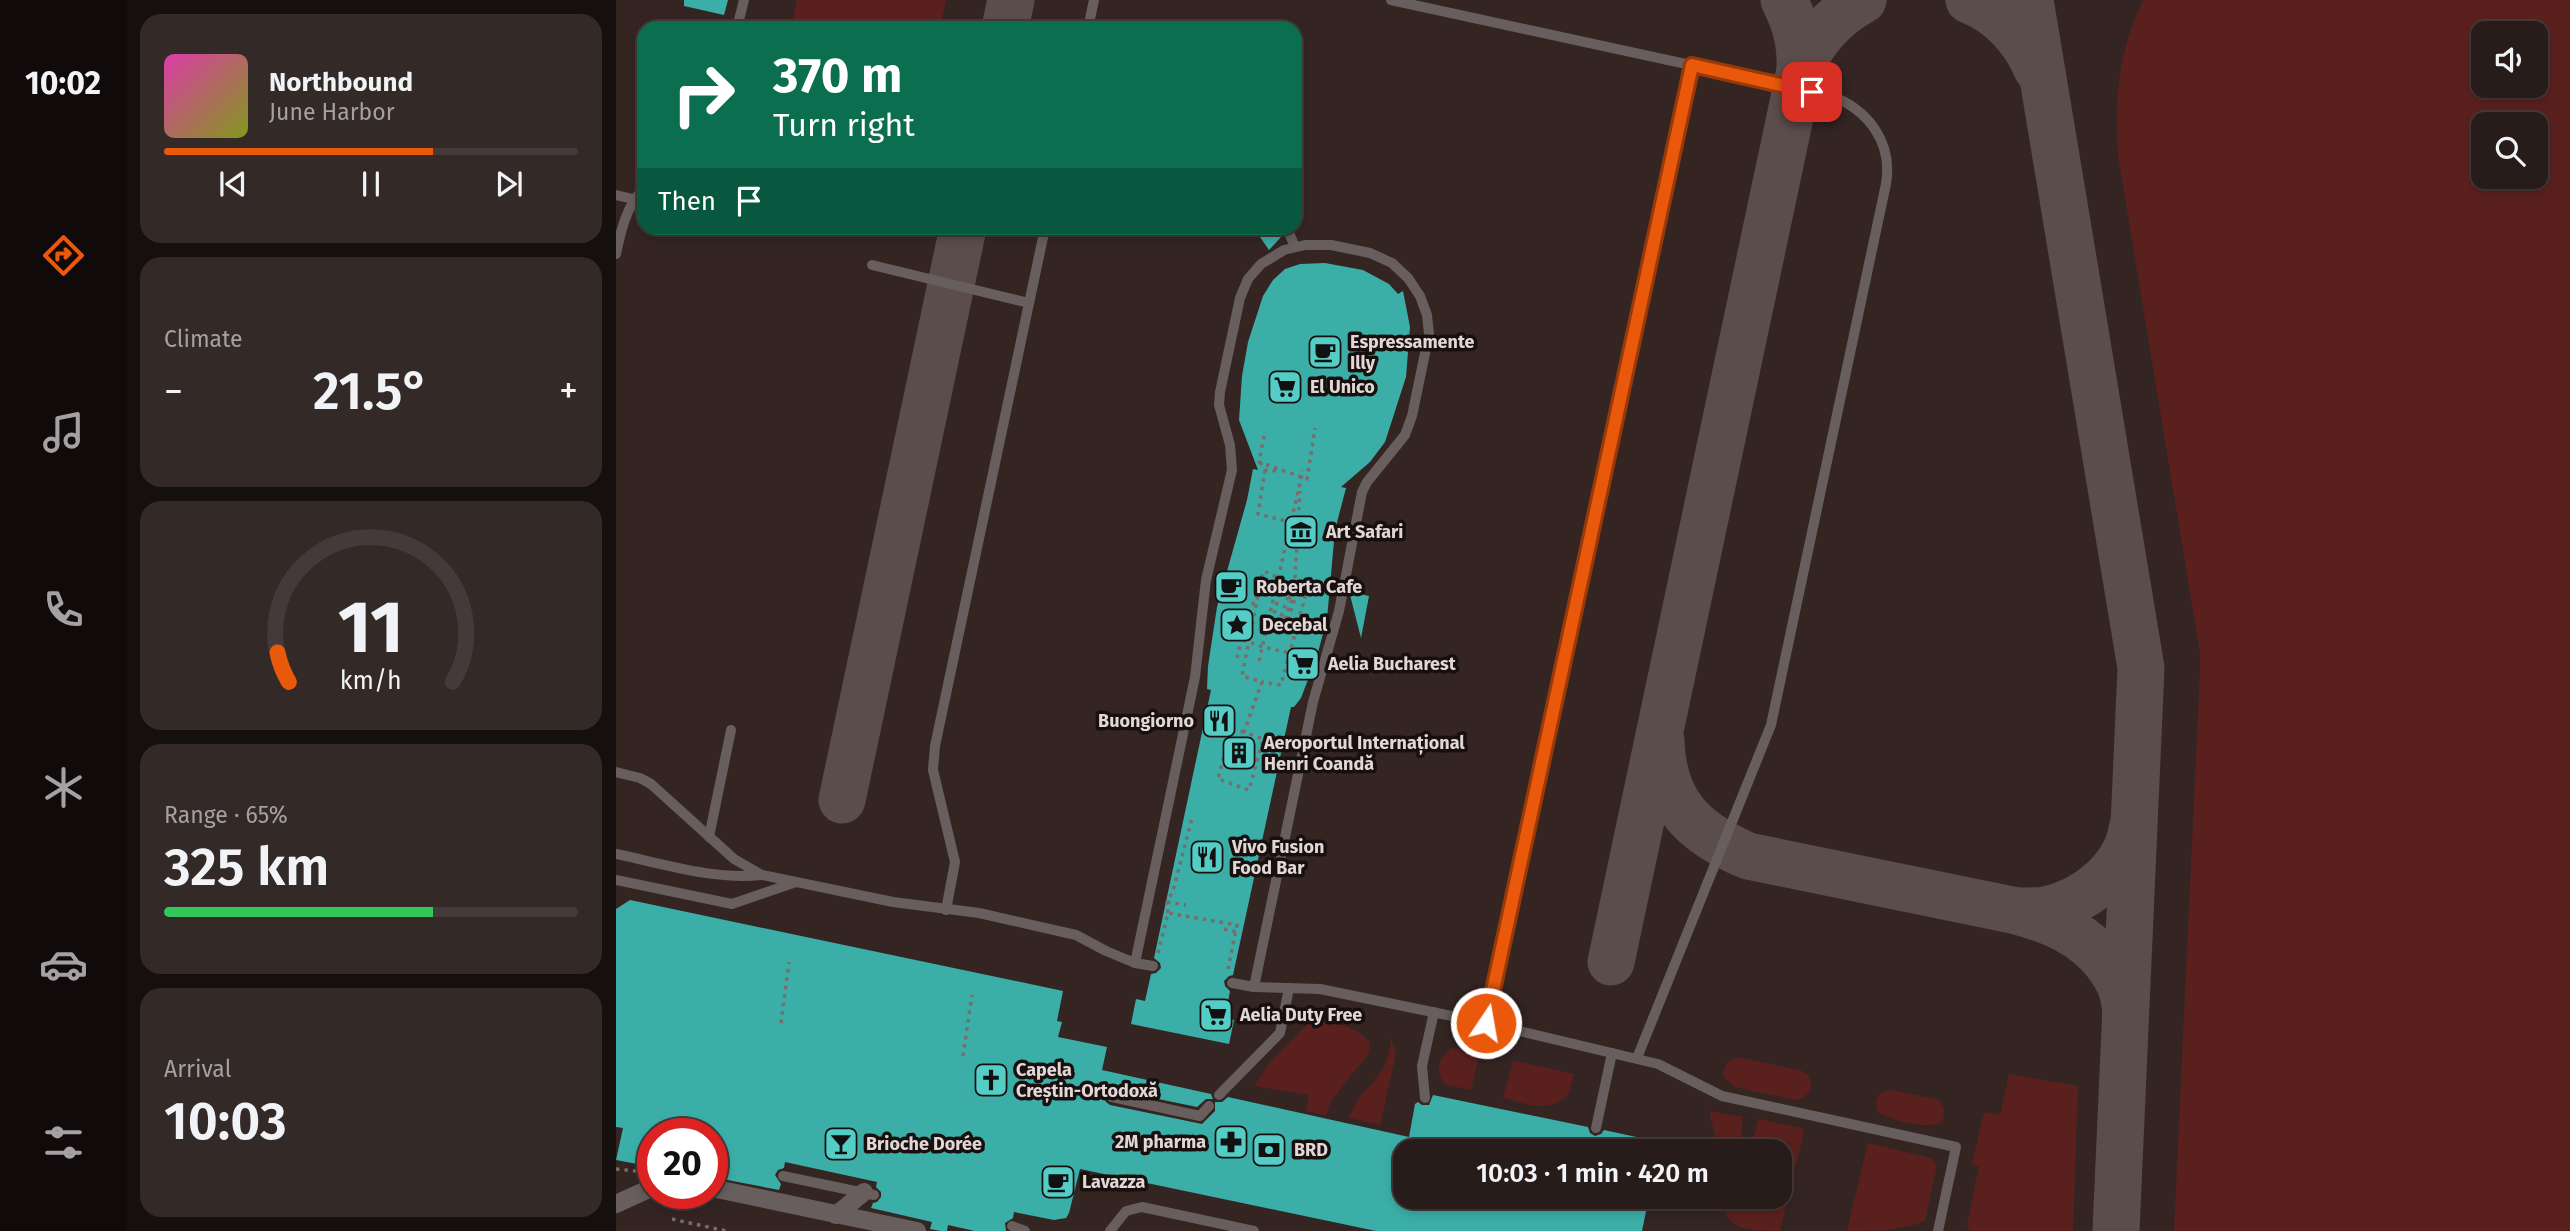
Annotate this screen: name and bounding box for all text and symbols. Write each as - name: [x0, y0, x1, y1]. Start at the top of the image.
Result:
- map controls: [2471, 21, 2548, 189]
- button: sound: [2471, 21, 2548, 98]
- text: 370 m: [773, 46, 902, 105]
- icon: right: [658, 49, 749, 140]
- pin: [1782, 62, 1842, 122]
- text: 10:02: [25, 64, 101, 102]
- text: Northbound: [269, 67, 413, 98]
- icon: arrive: [1793, 73, 1831, 111]
- text: June Harbor: [269, 98, 395, 126]
- text: Turn right: [773, 106, 915, 144]
- button: search: [2471, 112, 2548, 189]
- icon: previous: [214, 165, 252, 203]
- icon: pause: [352, 165, 390, 203]
- icon: next: [490, 165, 528, 203]
- icon: arrive: [730, 182, 768, 220]
- text: Then: [658, 186, 716, 217]
- icon: directions: [39, 231, 88, 280]
- text: Climate: [164, 325, 243, 353]
- place label: Espressamente Illy: [1350, 331, 1475, 374]
- cafe icon: Espressamente Illy: [1306, 333, 1344, 371]
- text: 21.5°: [313, 360, 429, 423]
- text: −: [164, 368, 183, 414]
- text: +: [559, 368, 578, 414]
- supermarket icon: El Unico: [1266, 368, 1304, 406]
- place label: El Unico: [1310, 376, 1375, 398]
- icon: music: [39, 408, 88, 457]
- museum icon: Art Safari: [1282, 513, 1320, 551]
- place label: Art Safari: [1325, 521, 1403, 543]
- cafe icon: Roberta Cafe: [1212, 568, 1250, 606]
- place label: Roberta Cafe: [1256, 576, 1362, 598]
- text: 11: [338, 584, 404, 671]
- icon: phone: [39, 585, 88, 634]
- place icon: Decebal: [1218, 606, 1256, 644]
- place label: Decebal: [1262, 614, 1328, 636]
- supermarket icon: Aelia Bucharest: [1284, 645, 1322, 683]
- place label: Aelia Bucharest: [1327, 653, 1457, 675]
- text: km/h: [340, 665, 402, 695]
- restaurant icon: Buongiorno: [1200, 702, 1238, 740]
- place label: Buongiorno: [1098, 710, 1194, 732]
- place label: Aeroportul Internațional Henri Coandă: [1263, 732, 1465, 775]
- building icon: Aeroportul Internațional Henri Coandă: [1220, 734, 1258, 772]
- icon: climate: [39, 763, 88, 812]
- text: Range · 65%: [164, 801, 288, 829]
- text: 325 km: [164, 836, 329, 899]
- place label: Vivo Fusion Food Bar: [1231, 836, 1324, 879]
- restaurant icon: Vivo Fusion Food Bar: [1188, 838, 1226, 876]
- icon: car: [39, 940, 88, 989]
- position arrow: [1449, 986, 1523, 1060]
- supermarket icon: Aelia Duty Free: [1197, 996, 1235, 1034]
- place label: Aelia Duty Free: [1239, 1004, 1362, 1026]
- text: Arrival: [164, 1055, 231, 1083]
- place label: Capela Creștin-Ortodoxă: [1016, 1059, 1158, 1103]
- church icon: Capela Creștin-Ortodoxă: [972, 1061, 1010, 1099]
- text: 10:03: [164, 1090, 287, 1153]
- icon: filters: [39, 1118, 88, 1167]
- speed limit sign: 20: [637, 1118, 728, 1209]
- pharmacy icon: 2M pharma: [1212, 1123, 1250, 1161]
- bar icon: Brioche Dorée: [822, 1125, 860, 1163]
- place label: 2M pharma: [1115, 1131, 1206, 1153]
- bank icon: BRD: [1250, 1131, 1288, 1169]
- place label: Brioche Dorée: [866, 1133, 982, 1155]
- place label: BRD: [1294, 1139, 1328, 1161]
- text: 10:03 · 1 min · 420 m: [1476, 1158, 1709, 1189]
- cafe icon: Lavazza: [1039, 1163, 1077, 1201]
- place label: Lavazza: [1082, 1171, 1146, 1193]

